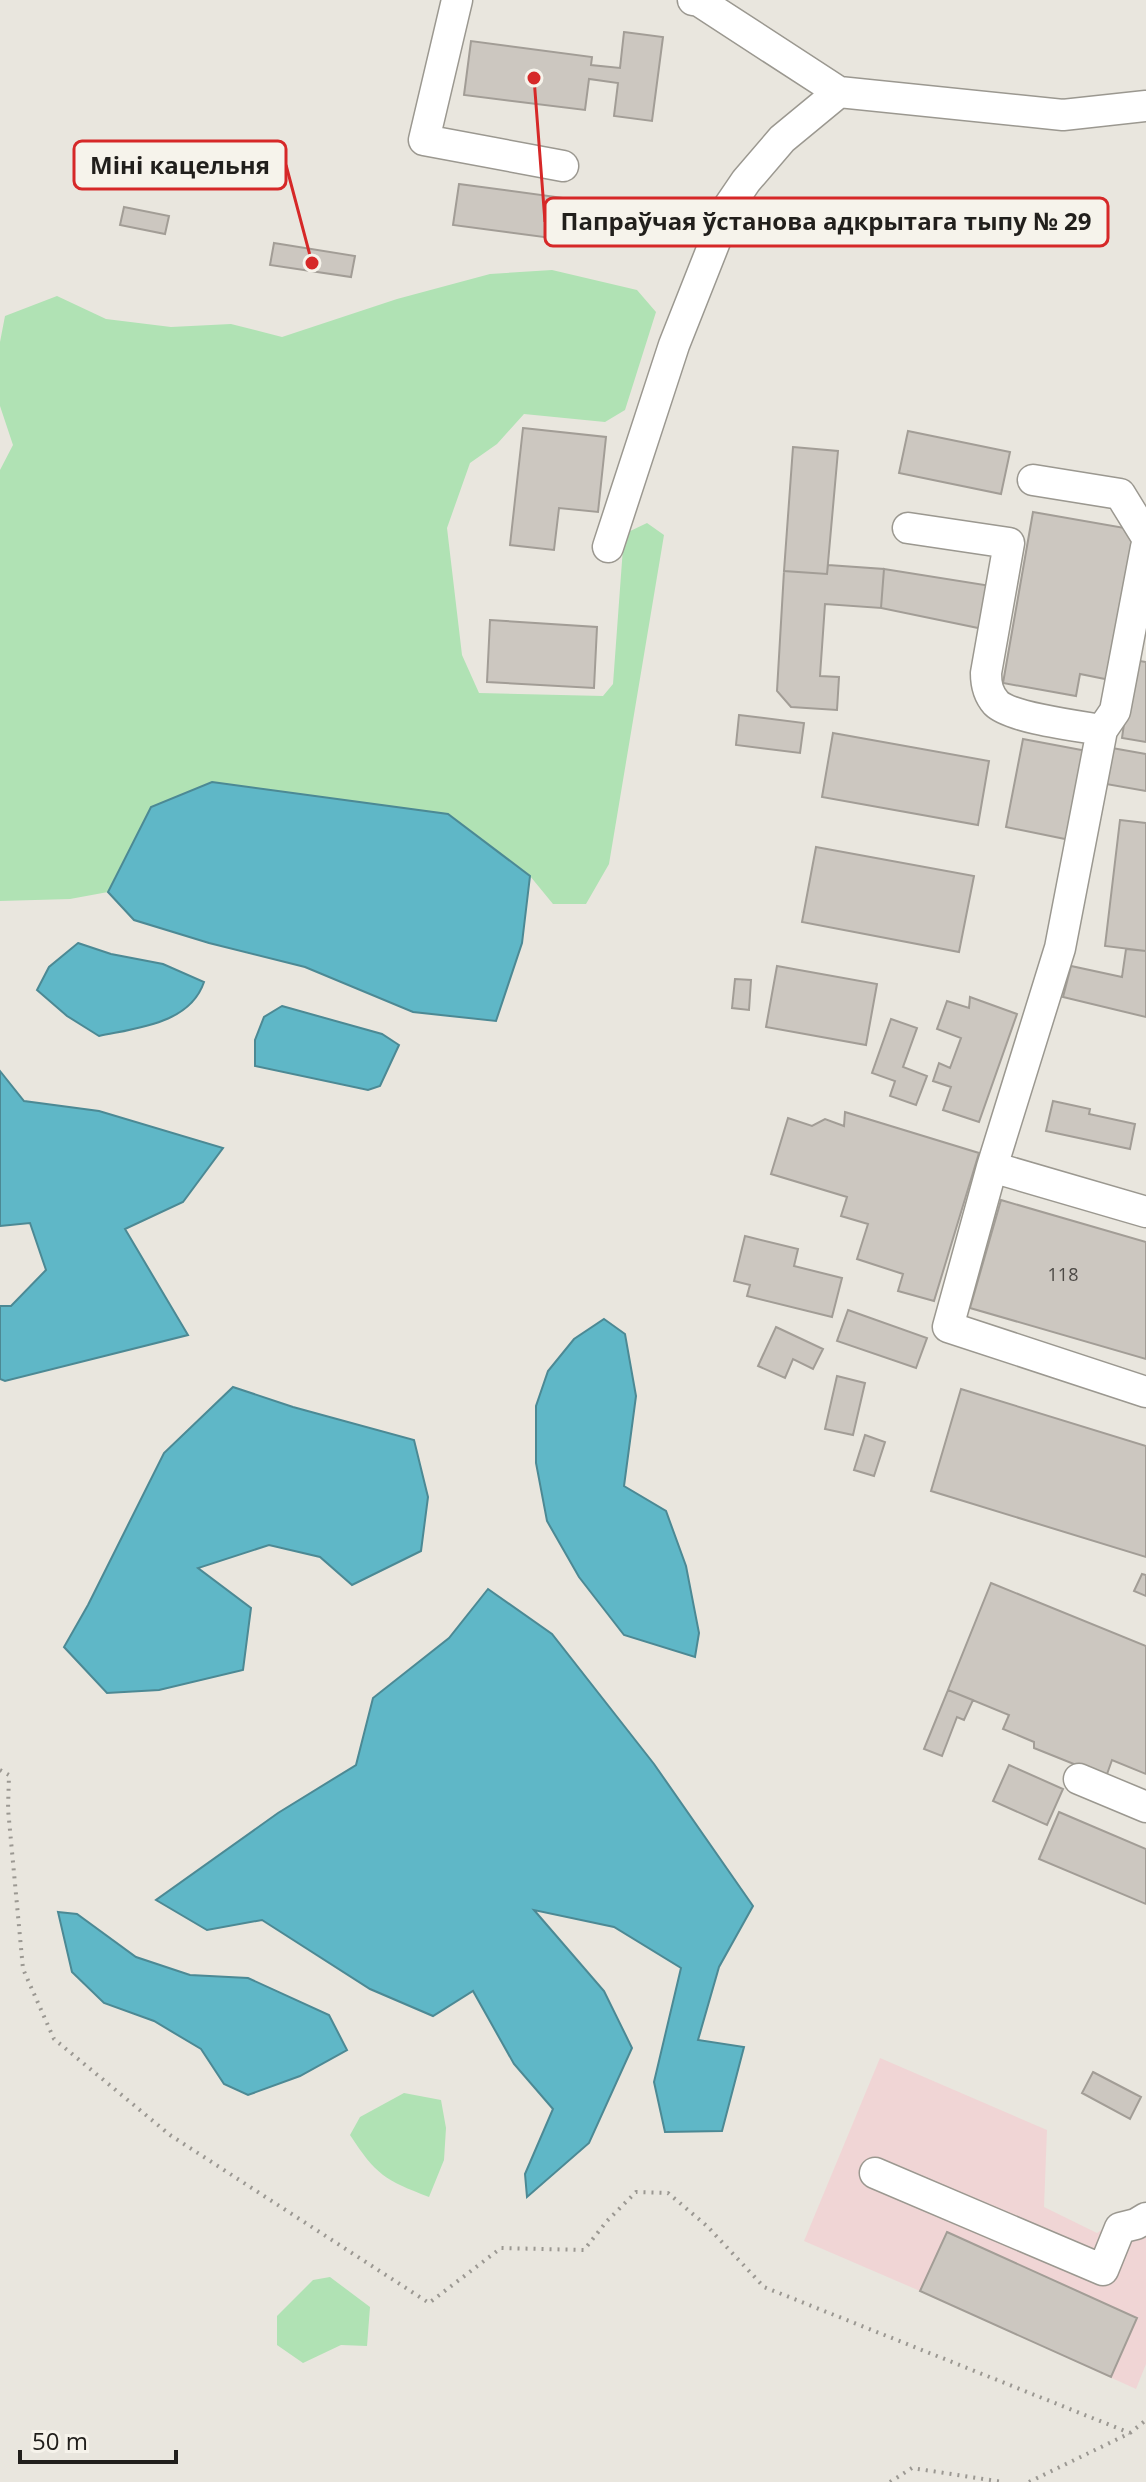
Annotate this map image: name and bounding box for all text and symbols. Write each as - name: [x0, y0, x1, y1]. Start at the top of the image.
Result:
- callout: Міні кацельня: [74, 141, 286, 189]
- text: Міні кацельня: [90, 148, 270, 181]
- callout: Папраўчая ўстанова адкрытага тыпу № 29: [545, 198, 1108, 246]
- text: Папраўчая ўстанова адкрытага тыпу № 29: [561, 204, 1091, 237]
- house number: 118: [1048, 1262, 1078, 1286]
- scale bar: [20, 2414, 176, 2464]
- text: 50 m: [32, 2424, 88, 2457]

